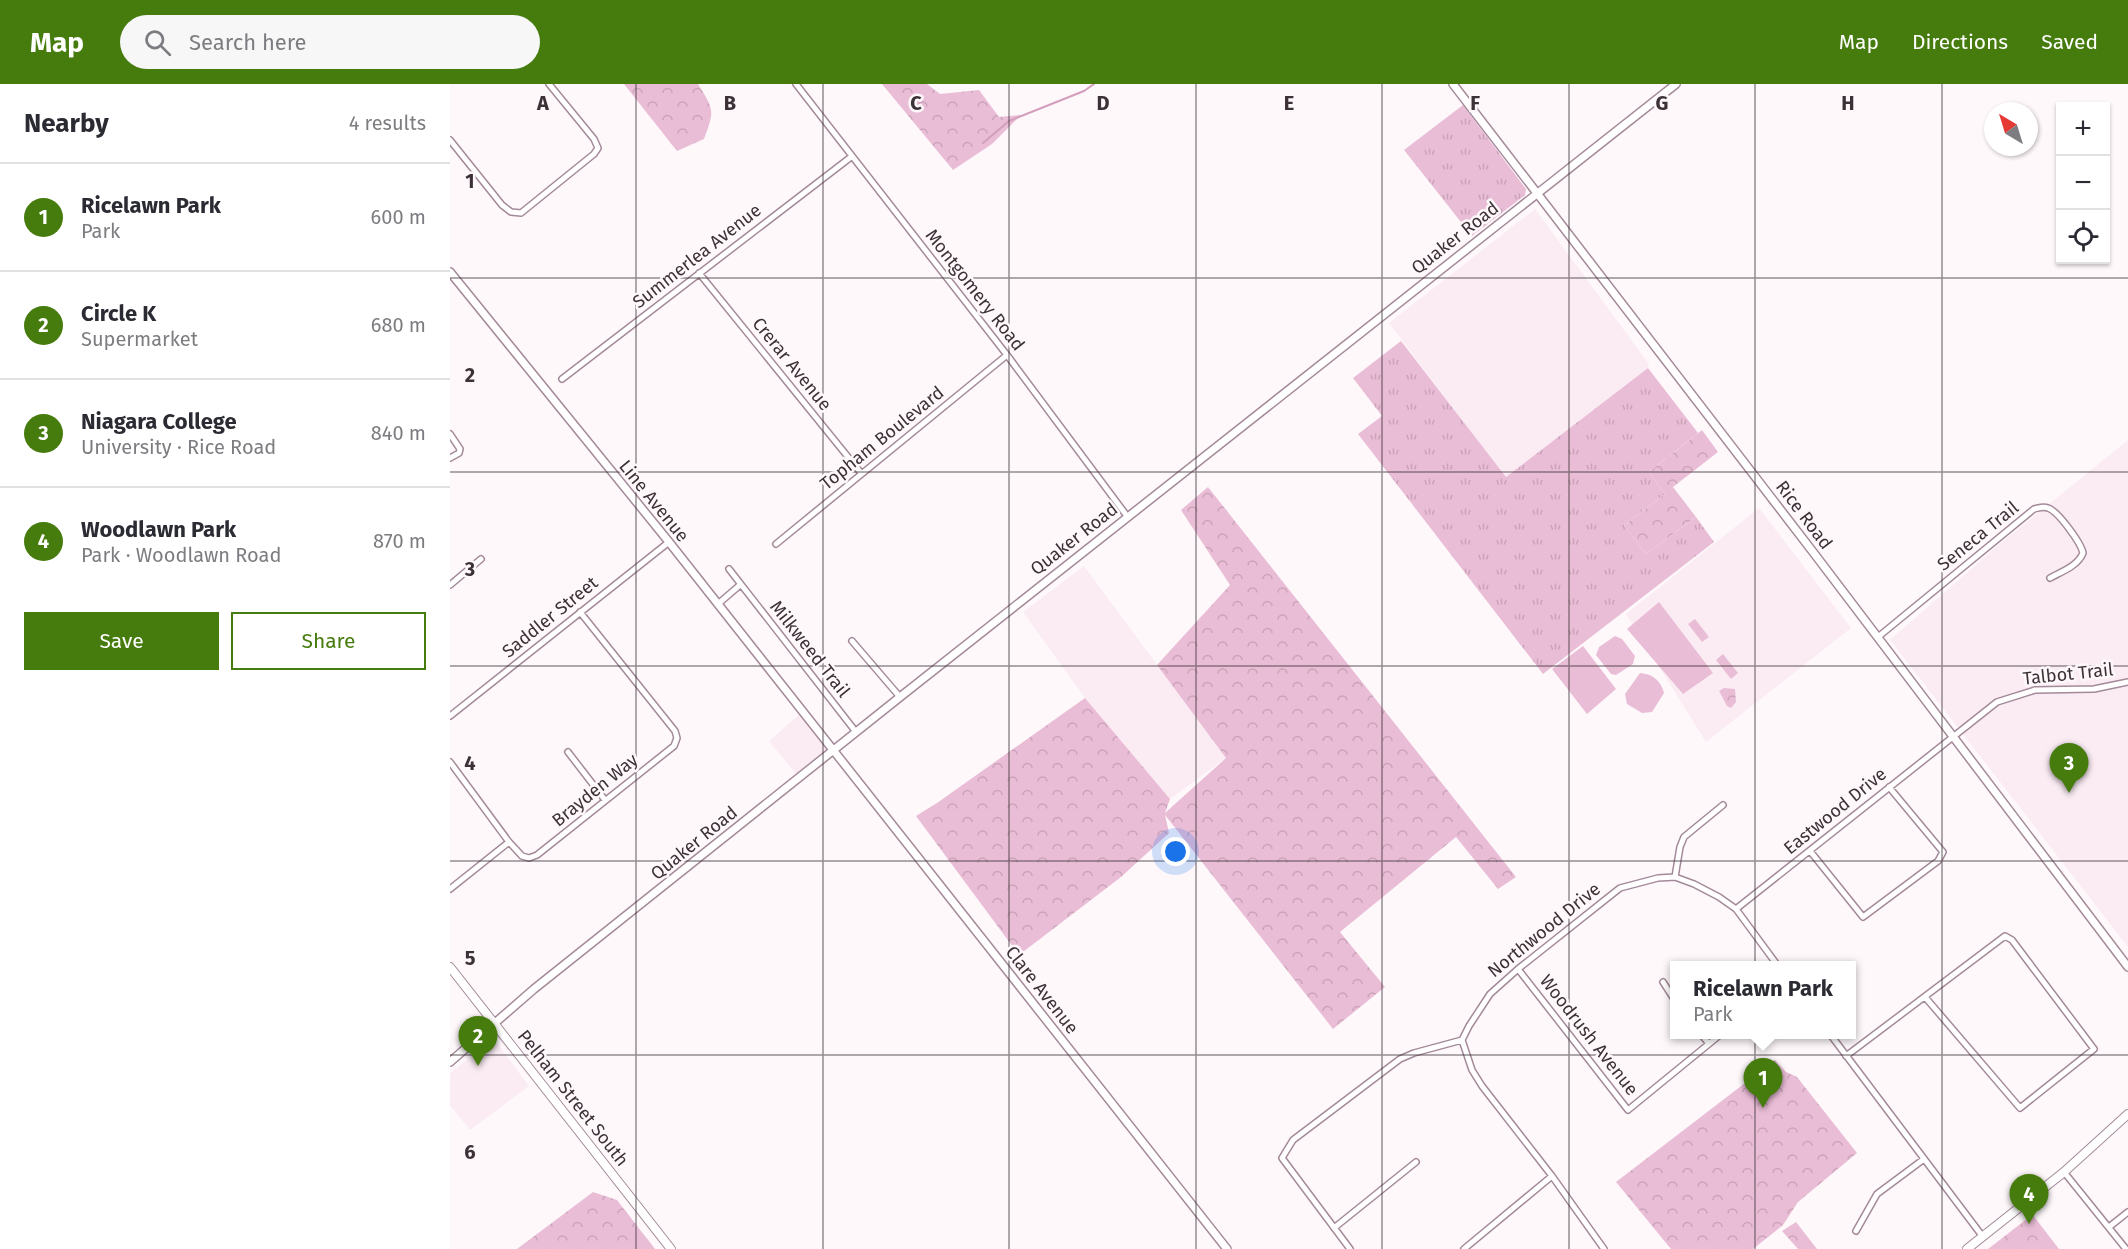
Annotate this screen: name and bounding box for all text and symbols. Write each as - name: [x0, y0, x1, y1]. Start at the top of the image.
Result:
- search box: [120, 15, 540, 69]
- text: Map: [30, 26, 84, 59]
- icon: search: [141, 26, 174, 59]
- text: Search here: [189, 29, 307, 56]
- text: Map: [1839, 29, 1879, 55]
- text: Directions: [1912, 29, 2008, 55]
- text: Saved: [2041, 29, 2098, 55]
- text: A: [536, 91, 550, 115]
- text: B: [724, 91, 736, 115]
- text: C: [910, 91, 922, 115]
- text: D: [1096, 91, 1110, 115]
- text: E: [1284, 91, 1294, 115]
- text: F: [1470, 91, 1480, 115]
- text: G: [1656, 91, 1668, 115]
- text: H: [1841, 91, 1855, 115]
- north arrow: [1984, 102, 2038, 156]
- map controls: [2056, 102, 2110, 264]
- button: +: [2056, 102, 2110, 156]
- text: Nearby: [24, 108, 109, 139]
- text: 4 results: [349, 111, 426, 135]
- button: −: [2056, 156, 2110, 210]
- text: 1: [465, 169, 475, 193]
- text: Ricelawn Park: [81, 192, 221, 219]
- street label: Quaker Road: [1407, 197, 1503, 279]
- street label: Summerlea Avenue: [628, 199, 766, 313]
- text: 1: [39, 205, 48, 229]
- text: 600 m: [371, 205, 426, 229]
- button: locate: [2056, 210, 2110, 264]
- text: Park: [81, 219, 120, 243]
- street label: Montgomery Road: [921, 225, 1029, 355]
- text: Circle K: [81, 300, 156, 327]
- text: 2: [38, 313, 49, 337]
- text: 680 m: [371, 313, 426, 337]
- street label: Crerar Avenue: [748, 313, 836, 415]
- text: Supermarket: [81, 327, 198, 351]
- text: 2: [465, 363, 475, 387]
- street label: Topham Boulevard: [816, 381, 948, 495]
- text: Niagara College: [81, 408, 237, 435]
- text: 3: [38, 421, 49, 445]
- text: 840 m: [371, 421, 426, 445]
- text: University · Rice Road: [81, 435, 276, 459]
- street label: Line Avenue: [614, 456, 694, 546]
- street label: Rice Road: [1771, 476, 1837, 554]
- street label: Seneca Trail: [1933, 497, 2023, 575]
- street label: Quaker Road: [1026, 498, 1122, 580]
- text: Woodlawn Park: [81, 516, 236, 543]
- text: 4: [38, 529, 49, 553]
- text: 870 m: [373, 529, 426, 553]
- text: Park · Woodlawn Road: [81, 543, 281, 567]
- text: 3: [464, 557, 475, 581]
- street label: Saddler Street: [498, 571, 603, 662]
- street label: Milkweed Trail: [765, 596, 855, 702]
- button: Save: [24, 612, 219, 670]
- button: Share: [231, 612, 426, 670]
- street label: Talbot Trail: [2022, 658, 2114, 690]
- pin: 3: [2050, 744, 2088, 793]
- street label: Brayden Way: [548, 749, 643, 831]
- text: 4: [464, 751, 476, 775]
- street label: Eastwood Drive: [1779, 763, 1891, 859]
- street label: Quaker Road: [646, 801, 742, 885]
- your location: [1161, 837, 1190, 866]
- street label: Northwood Drive: [1483, 878, 1605, 982]
- street label: Clare Avenue: [1001, 942, 1083, 1038]
- text: 5: [465, 946, 476, 970]
- popup: [1670, 961, 1856, 1039]
- street label: Woodrush Avenue: [1535, 970, 1643, 1100]
- text: Ricelawn Park: [1693, 975, 1833, 1002]
- text: Park: [1693, 1002, 1732, 1026]
- pin: 2: [459, 1016, 498, 1066]
- street label: Pelham Street South: [513, 1025, 633, 1171]
- pin: 1: [1744, 1058, 1782, 1108]
- text: 6: [464, 1140, 476, 1164]
- pin: 4: [2010, 1174, 2048, 1224]

